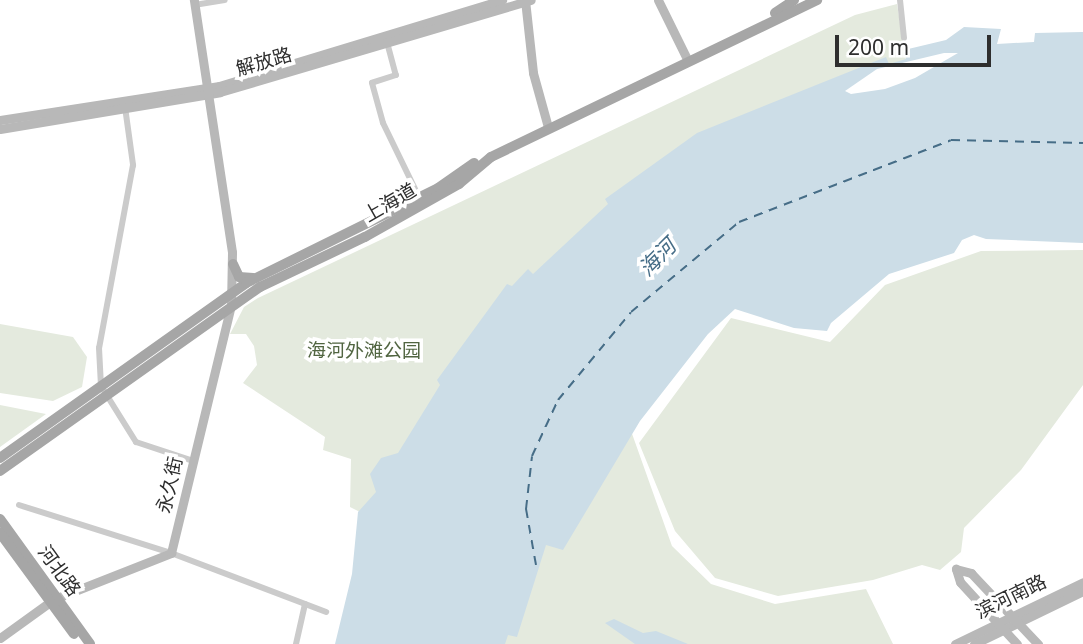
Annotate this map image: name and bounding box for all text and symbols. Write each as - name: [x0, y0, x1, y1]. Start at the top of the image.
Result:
- scale bar: [838, 21, 994, 65]
- text: 200 m: [848, 33, 909, 61]
- street label: 解放路: [233, 43, 295, 81]
- street label: 上海道: [360, 179, 420, 227]
- water label: 海河: [633, 233, 681, 281]
- park label: 海河外滩公园: [307, 340, 421, 362]
- street label: 永久街: [152, 455, 188, 515]
- street label: 河北路: [33, 541, 85, 601]
- street label: 滨河南路: [972, 570, 1050, 624]

